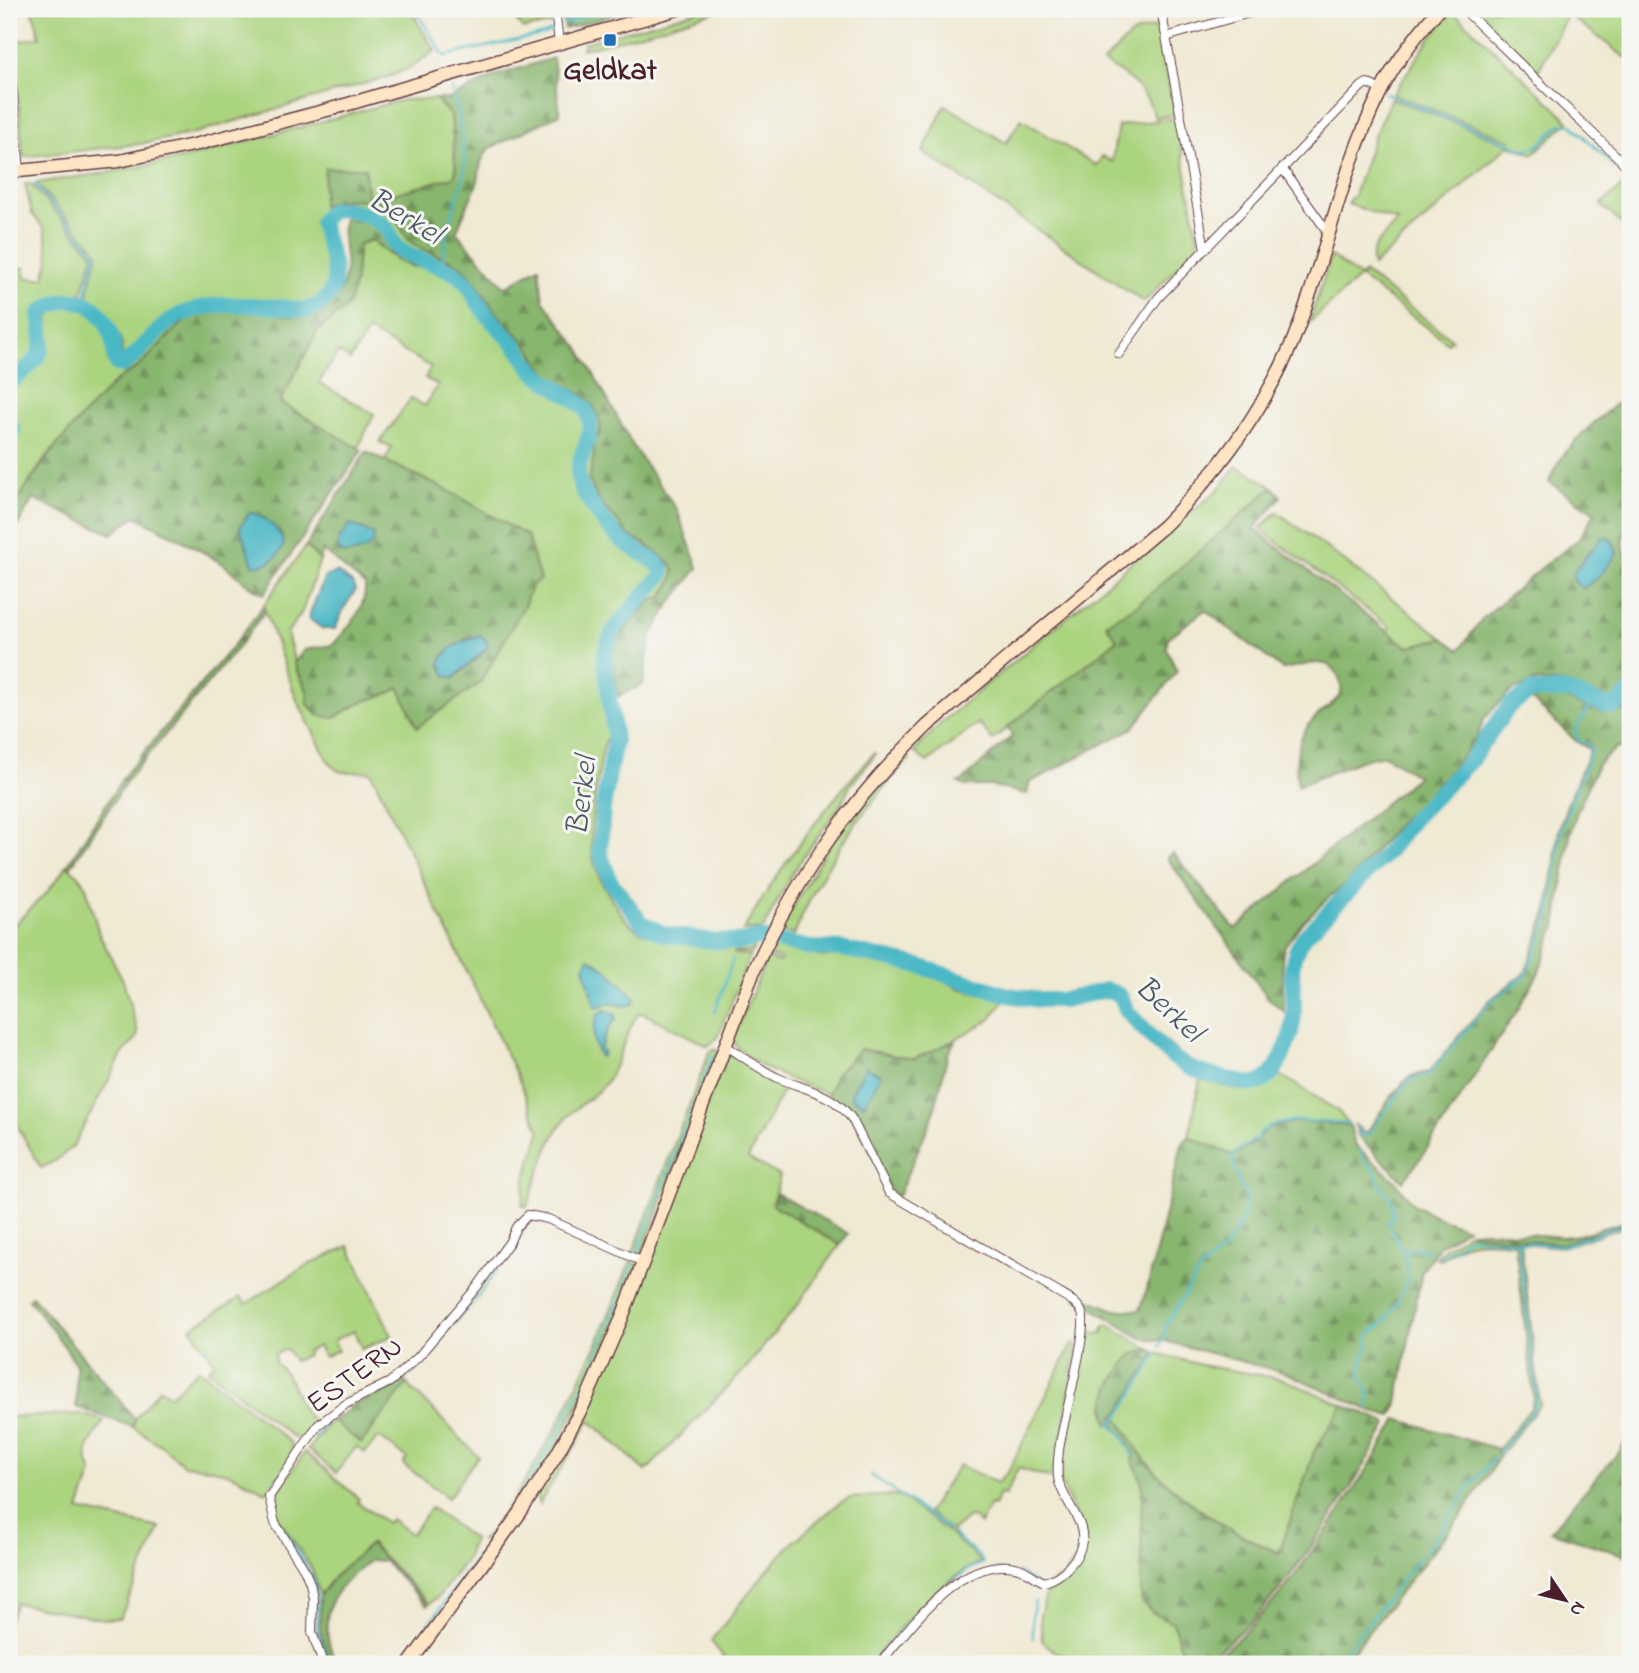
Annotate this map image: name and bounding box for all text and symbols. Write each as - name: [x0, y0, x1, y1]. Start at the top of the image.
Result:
- marker: Geldkat: [602, 32, 618, 48]
- place label: Geldkat: [563, 50, 658, 94]
- water label: Berkel: [358, 177, 453, 260]
- water label: Berkel: [555, 751, 612, 839]
- water label: Berkel: [1123, 966, 1215, 1057]
- street label: ESTERN: [298, 1326, 413, 1426]
- north arrow: [1530, 1564, 1600, 1634]
- text: N: [1562, 1595, 1592, 1621]

